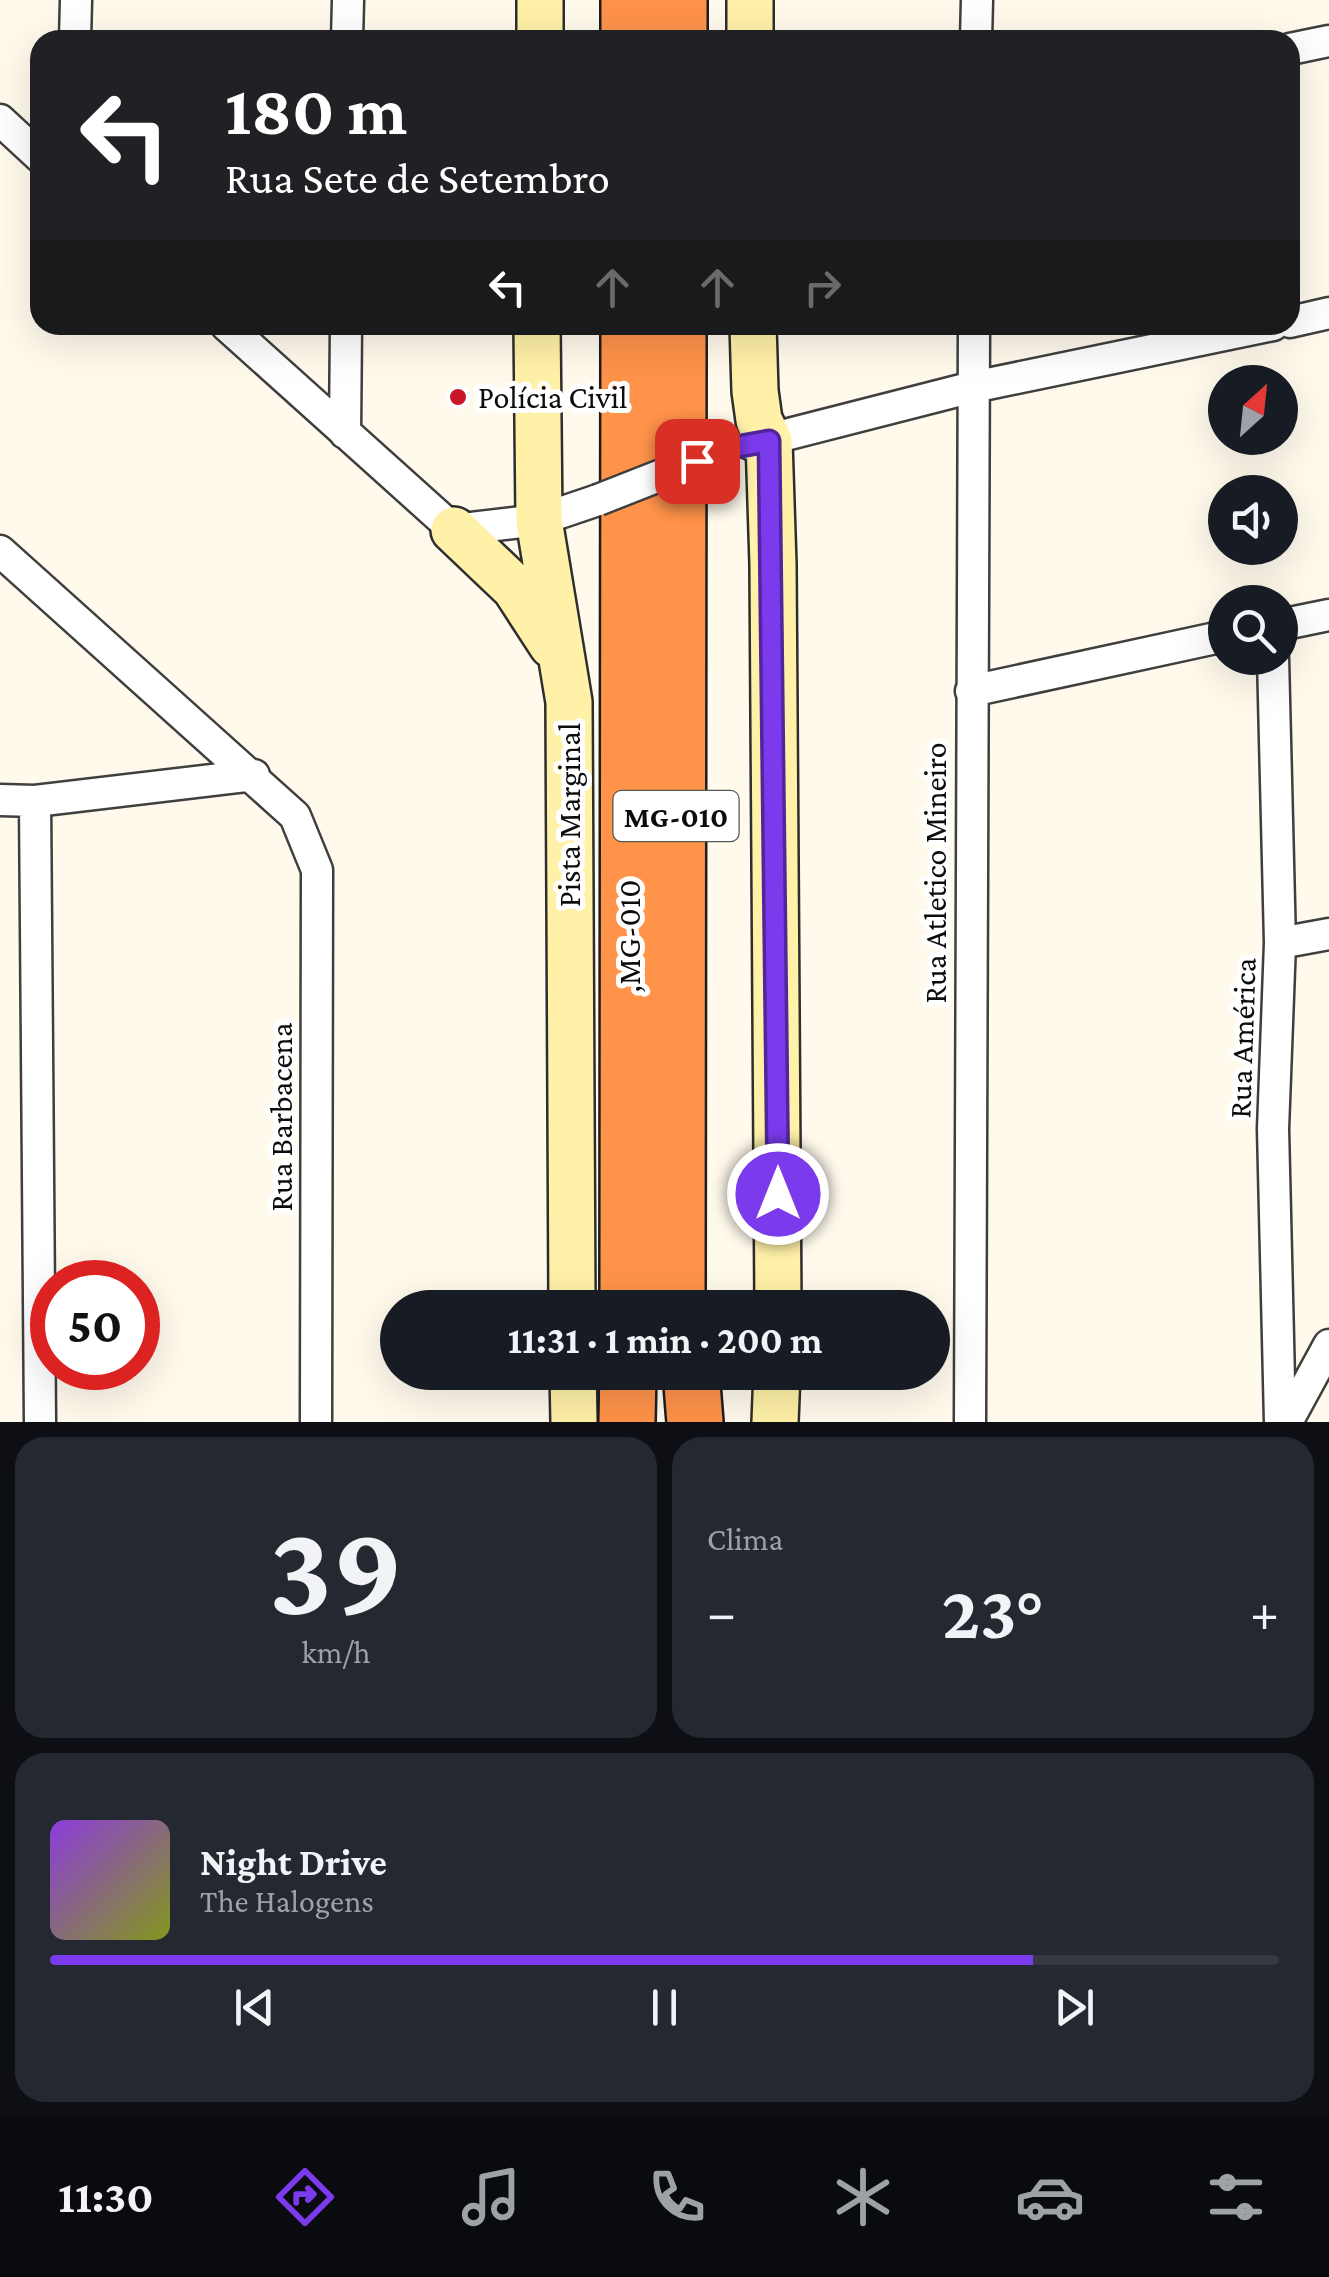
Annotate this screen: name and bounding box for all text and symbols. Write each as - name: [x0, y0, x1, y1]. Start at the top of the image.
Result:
- icon: left: [60, 70, 190, 200]
- text: 180 m: [225, 71, 407, 149]
- text: Rua Sete de Setembro: [225, 153, 610, 203]
- icon: left: [480, 260, 535, 315]
- icon: ahead: [585, 260, 640, 315]
- icon: ahead: [690, 260, 745, 315]
- icon: right: [795, 260, 850, 315]
- north arrow: [1208, 365, 1298, 455]
- map controls: [1208, 365, 1298, 675]
- place label: Polícia Civil: [478, 379, 627, 415]
- marker: Polícia Civil: [447, 386, 469, 408]
- pin: [655, 419, 740, 504]
- icon: arrive: [670, 434, 725, 489]
- button: sound: [1208, 475, 1298, 565]
- button: search: [1208, 585, 1298, 675]
- street label: Pista Marginal: [551, 723, 587, 907]
- street label: Rua Atletico Mineiro: [917, 742, 953, 1004]
- road number: MG-010: [614, 791, 738, 841]
- street label: ,MG-010: [611, 880, 647, 992]
- street label: Rua América: [1221, 957, 1263, 1119]
- street label: Rua Barbacena: [263, 1022, 299, 1212]
- position arrow: [726, 1142, 830, 1246]
- speed limit sign: 50: [30, 1260, 160, 1390]
- text: 11:31 · 1 min · 200 m: [508, 1319, 822, 1361]
- text: 39: [269, 1496, 403, 1641]
- text: Clima: [707, 1521, 783, 1557]
- text: 23°: [942, 1571, 1044, 1654]
- text: −: [707, 1582, 736, 1643]
- text: +: [1250, 1582, 1279, 1643]
- text: km/h: [302, 1634, 371, 1670]
- text: Night Drive: [200, 1841, 387, 1883]
- text: The Halogens: [200, 1883, 374, 1919]
- icon: previous: [227, 1980, 282, 2035]
- icon: pause: [637, 1980, 692, 2035]
- icon: next: [1047, 1980, 1102, 2035]
- icon: directions: [270, 2162, 340, 2232]
- icon: music: [456, 2162, 526, 2232]
- icon: phone: [642, 2162, 712, 2232]
- icon: climate: [828, 2162, 898, 2232]
- icon: car: [1015, 2162, 1085, 2232]
- icon: filters: [1201, 2162, 1271, 2232]
- text: 11:30: [58, 2172, 154, 2222]

